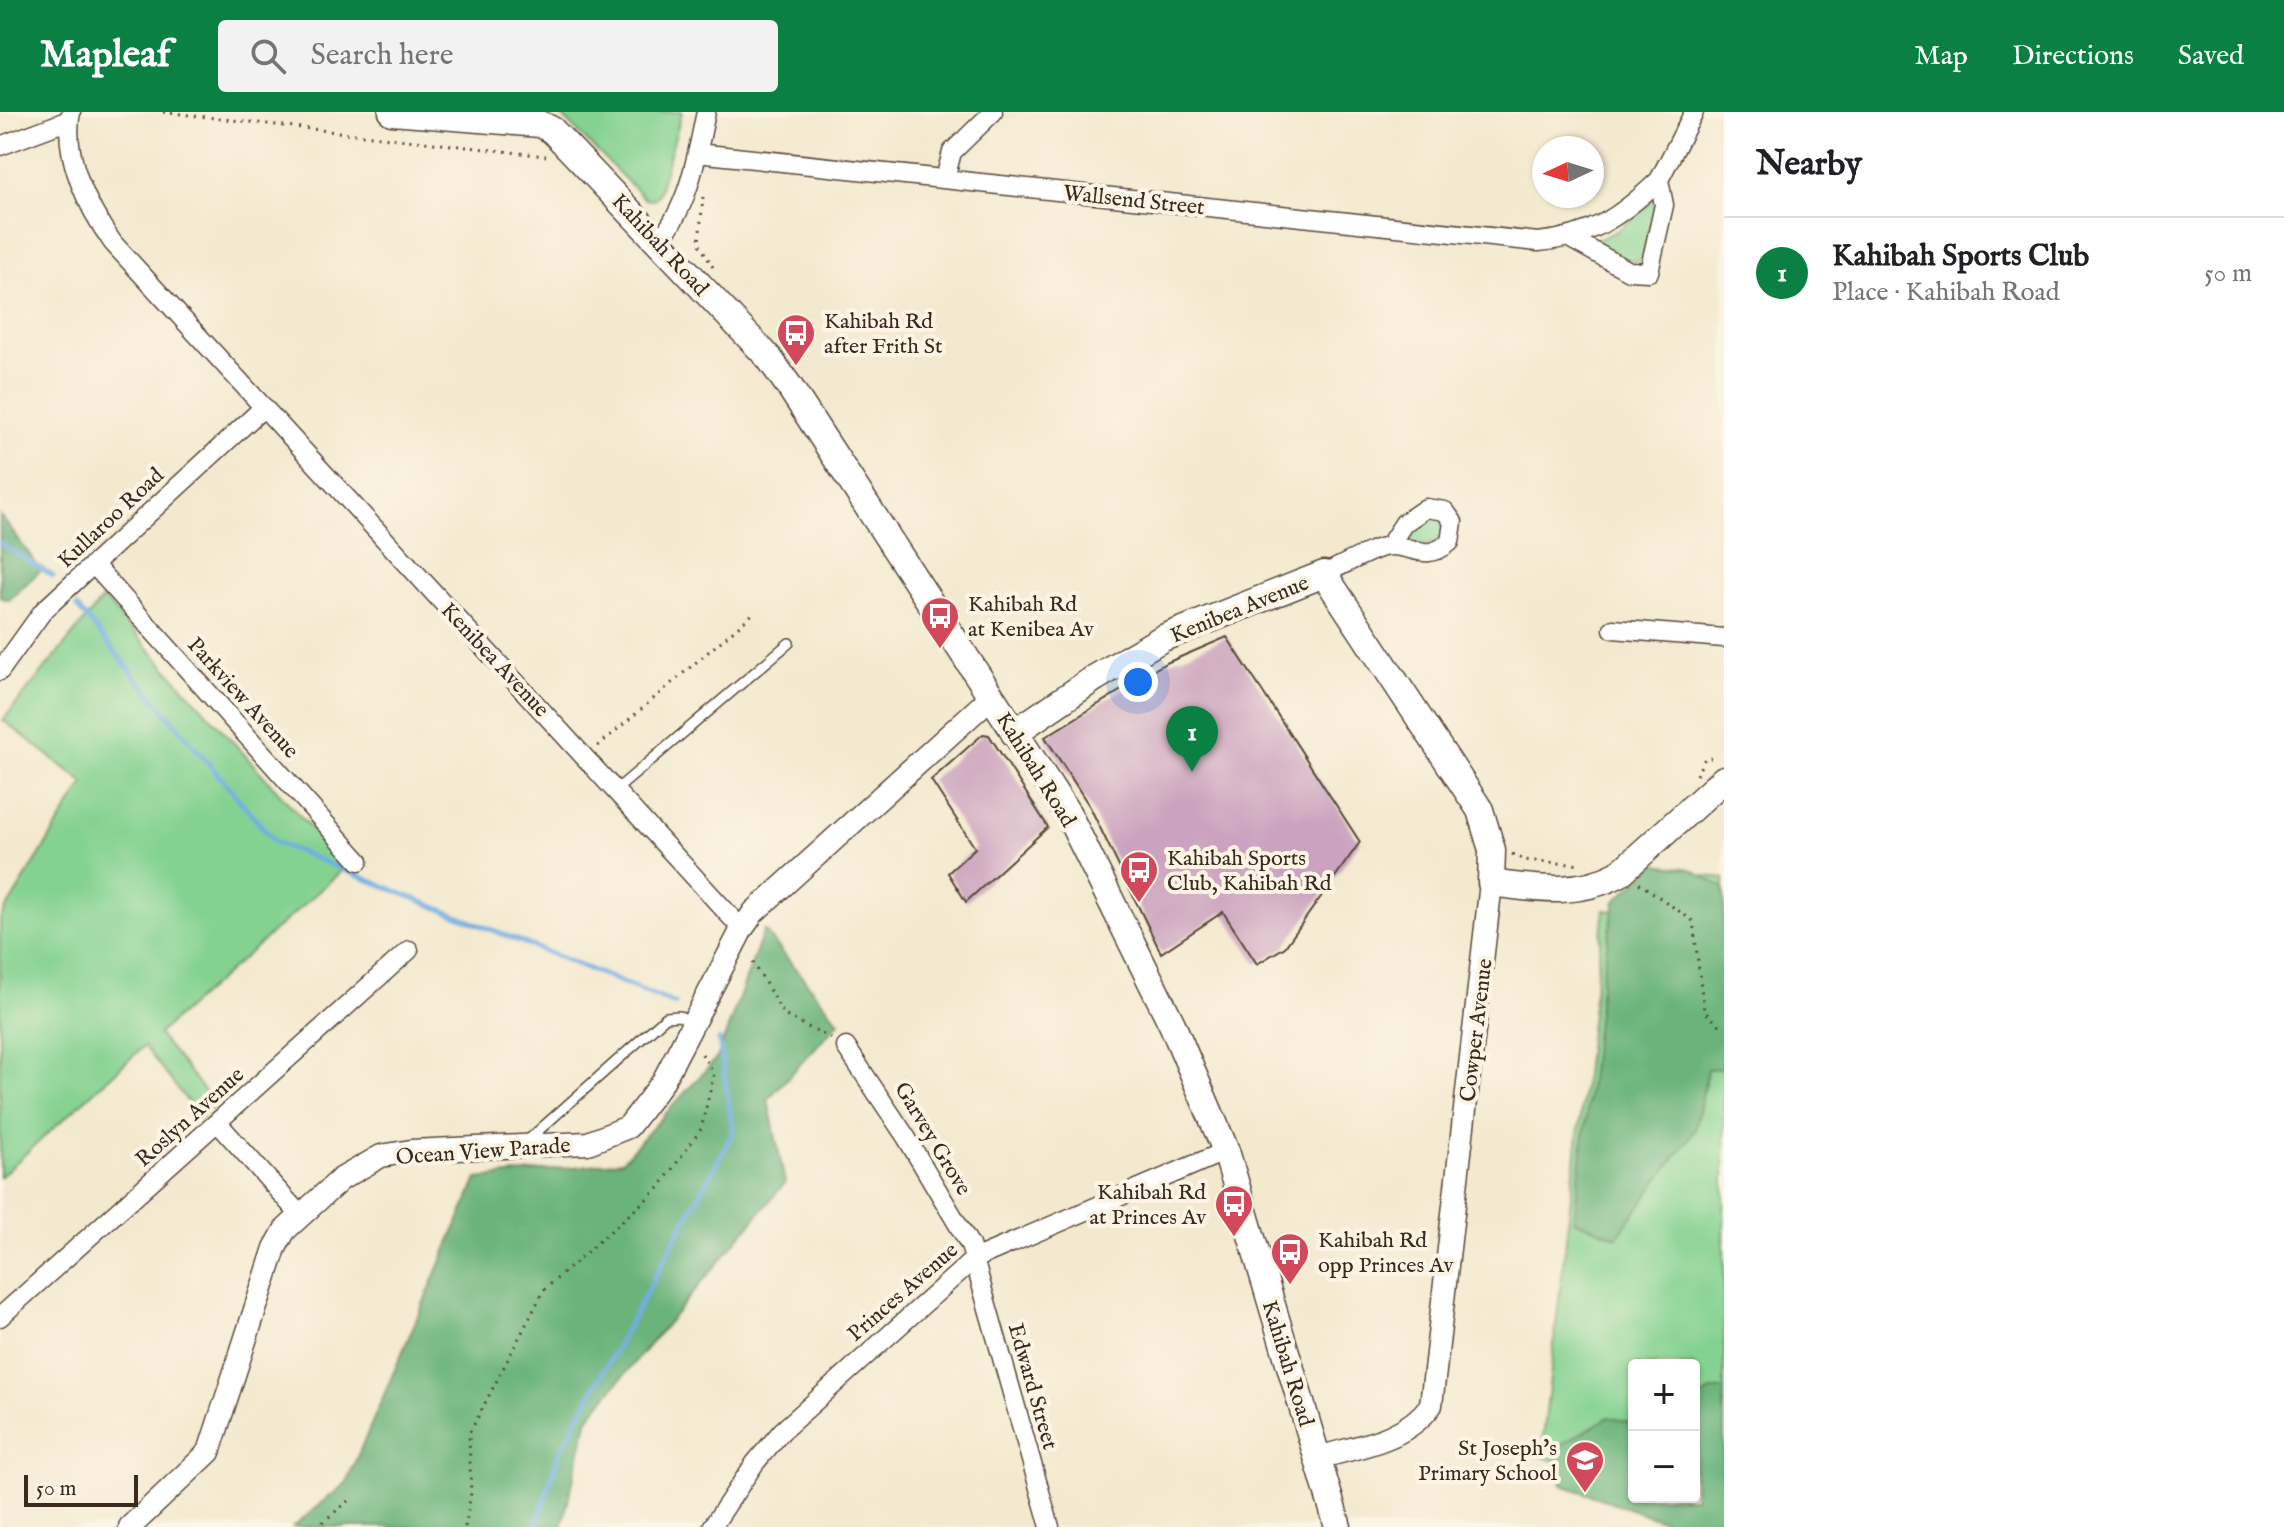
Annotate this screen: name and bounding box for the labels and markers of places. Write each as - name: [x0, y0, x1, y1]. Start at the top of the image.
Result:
- place label: Kahibah Rd after Frith St: [824, 308, 943, 361]
- bus stop icon: Kahibah Rd after Frith St: [775, 312, 817, 367]
- place label: Kahibah Rd at Kenibea Av: [968, 591, 1094, 644]
- bus stop icon: Kahibah Rd at Kenibea Av: [919, 595, 961, 650]
- pin: 1: [1166, 706, 1218, 772]
- place label: Kahibah Sports Club, Kahibah Rd: [1167, 845, 1332, 898]
- bus stop icon: Kahibah Sports Club, Kahibah Rd: [1118, 849, 1160, 904]
- place label: Kahibah Rd at Princes Av: [1089, 1179, 1206, 1232]
- bus stop icon: Kahibah Rd at Princes Av: [1213, 1183, 1255, 1238]
- place label: Kahibah Rd opp Princes Av: [1318, 1227, 1453, 1280]
- bus stop icon: Kahibah Rd opp Princes Av: [1269, 1231, 1311, 1286]
- place label: St Joseph's Primary School: [1418, 1435, 1557, 1488]
- school or university icon: St Joseph's Primary School: [1564, 1439, 1606, 1494]

